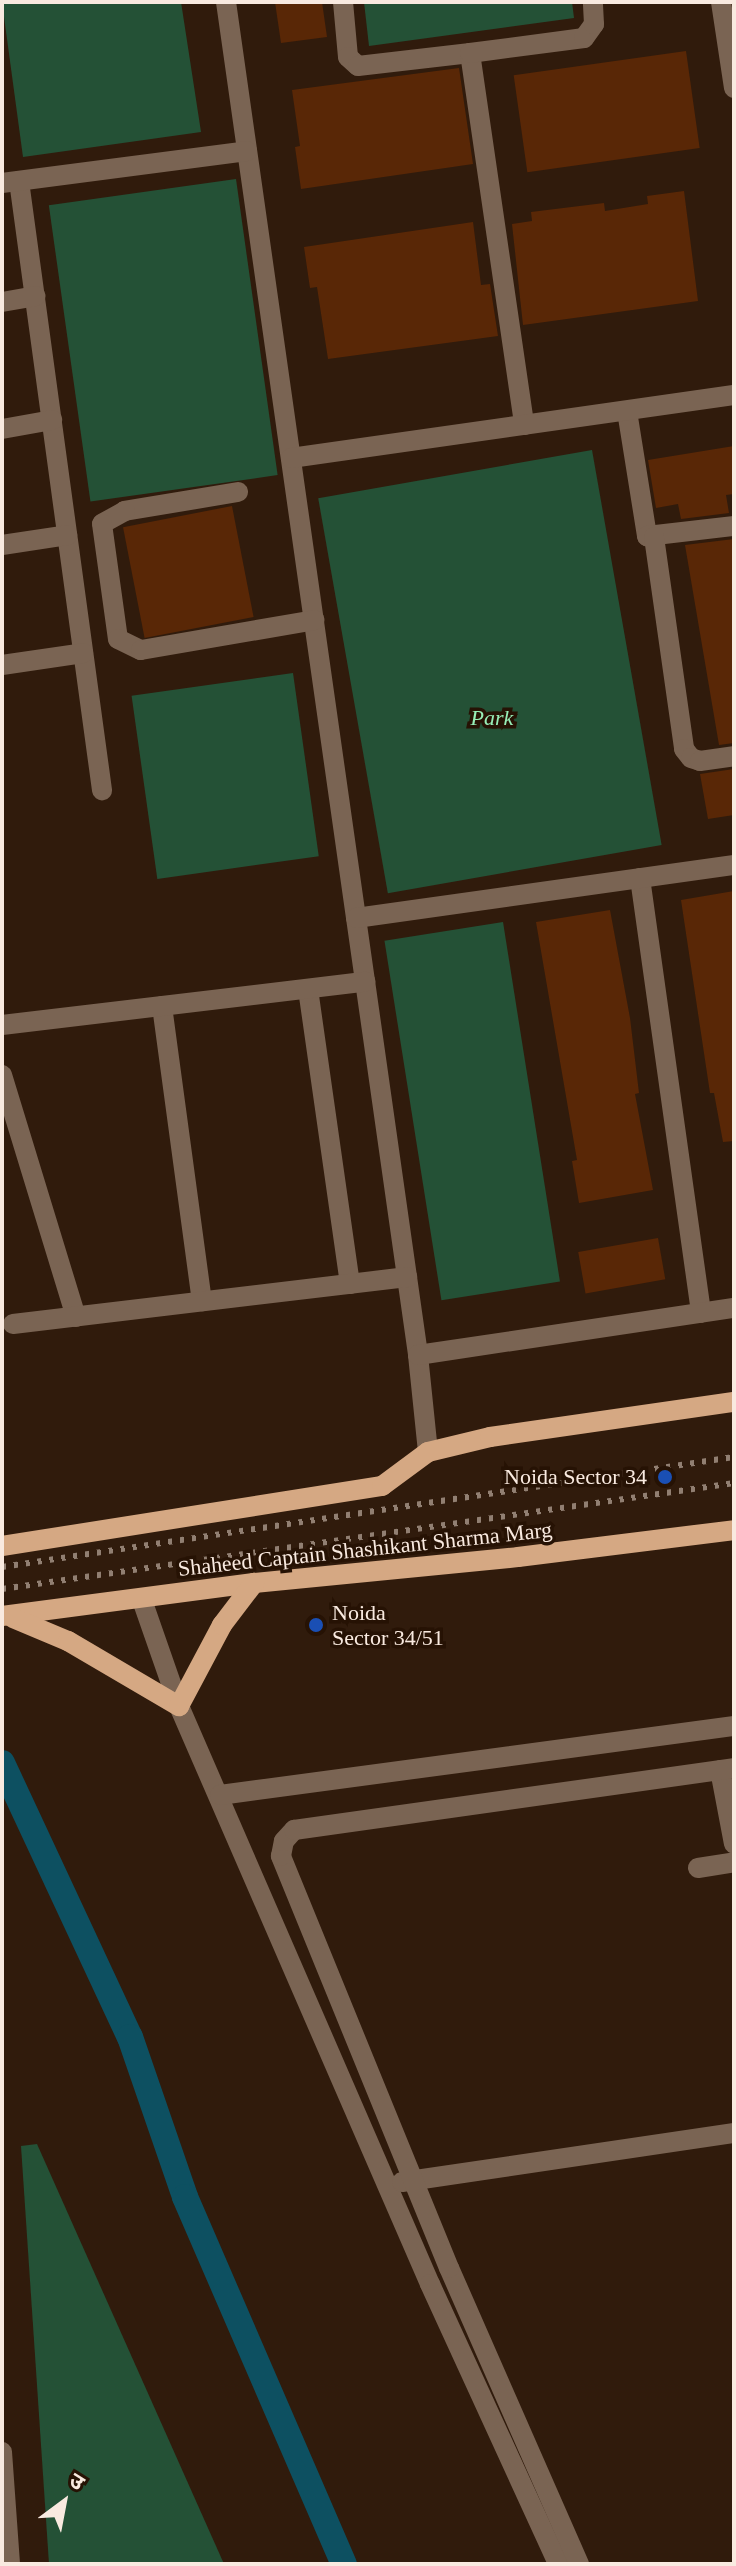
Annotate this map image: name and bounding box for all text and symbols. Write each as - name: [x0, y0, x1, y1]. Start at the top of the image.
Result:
- park label: Park: [471, 705, 513, 731]
- place label: Noida Sector 34: [504, 1464, 647, 1490]
- marker: Noida Sector 34: [654, 1466, 676, 1488]
- street label: Shaheed Captain Shashikant Sharma Marg: [177, 1516, 553, 1582]
- place label: Noida Sector 34/51: [332, 1599, 444, 1650]
- marker: Noida Sector 34/51: [307, 1616, 325, 1634]
- north arrow: [24, 2462, 104, 2542]
- text: उ: [65, 2467, 89, 2495]

